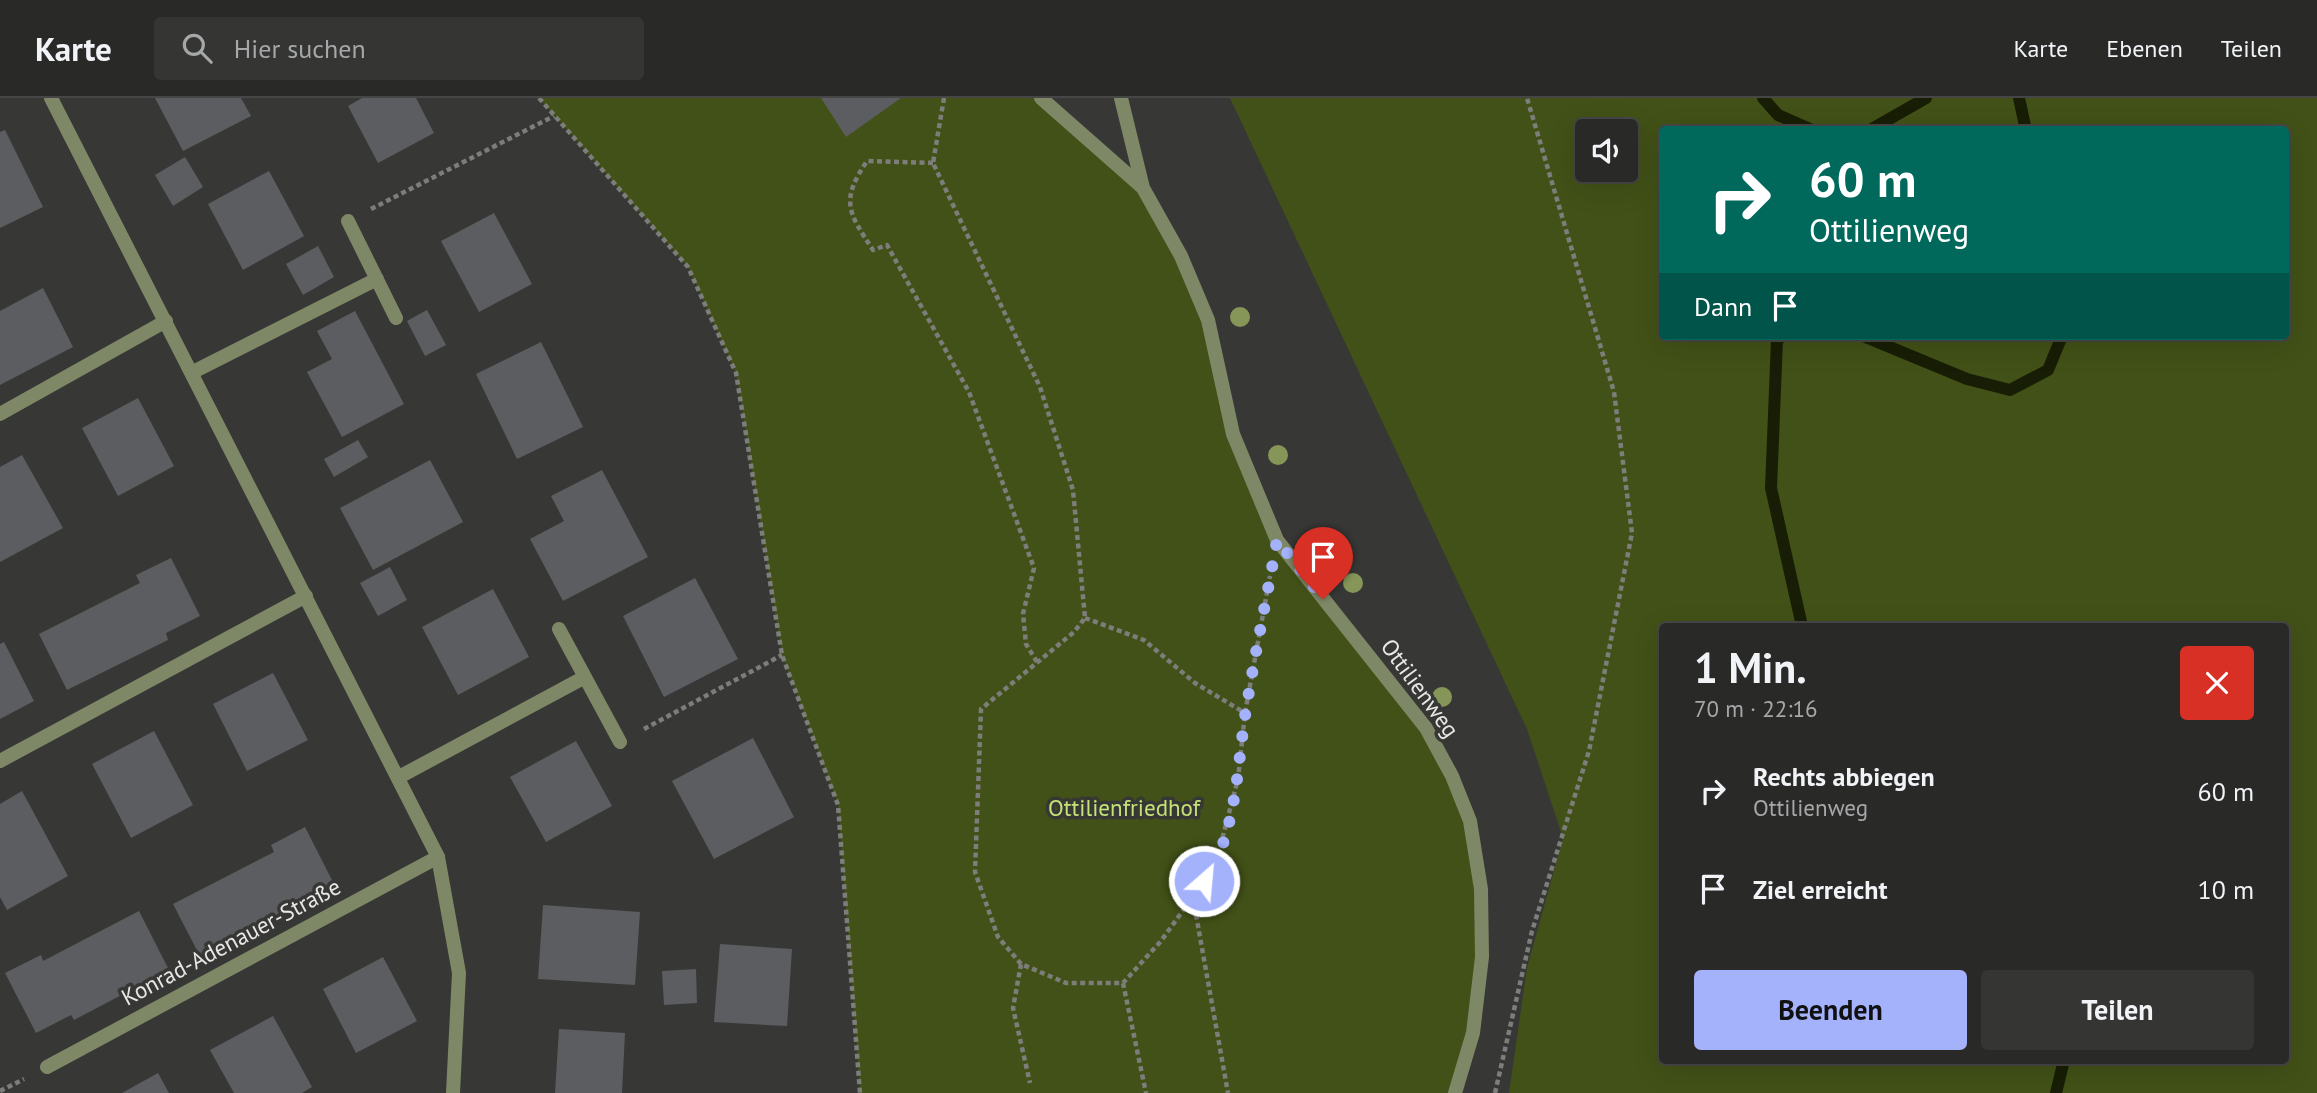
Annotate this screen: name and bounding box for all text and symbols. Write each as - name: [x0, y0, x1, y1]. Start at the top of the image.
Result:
- search box: [154, 17, 644, 80]
- text: Karte: [35, 27, 112, 70]
- icon: search: [178, 29, 216, 67]
- text: Hier suchen: [234, 32, 366, 65]
- text: Karte: [2014, 33, 2068, 64]
- text: Ebenen: [2106, 33, 2183, 64]
- text: Teilen: [2221, 33, 2282, 64]
- map controls: [1575, 119, 1638, 182]
- button: sound: [1575, 119, 1638, 182]
- text: 60 m: [1809, 147, 1916, 211]
- icon: right: [1694, 154, 1785, 245]
- text: Ottilienweg: [1809, 209, 1969, 251]
- icon: arrive: [1766, 287, 1804, 325]
- text: Dann: [1694, 290, 1752, 323]
- pin: [1293, 527, 1353, 599]
- icon: arrive: [1304, 538, 1342, 576]
- street label: Ottilienweg: [1375, 633, 1466, 743]
- text: 1 Min.: [1694, 640, 1807, 695]
- button: close: [2180, 646, 2254, 720]
- text: 70 m · 22:16: [1694, 694, 1818, 723]
- text: Rechts abbiegen: [1753, 760, 1935, 793]
- icon: right: [1694, 772, 1732, 810]
- text: 60 m: [2198, 775, 2254, 808]
- park label: Ottilienfriedhof: [1048, 793, 1202, 822]
- text: Ottilienweg: [1753, 793, 1868, 822]
- position arrow: [1167, 844, 1241, 918]
- icon: arrive: [1694, 870, 1732, 908]
- street label: Konrad-Adenauer-Straße: [116, 871, 345, 1012]
- text: Ziel erreicht: [1753, 873, 1888, 906]
- text: 10 m: [2198, 873, 2254, 906]
- button: Beenden: [1694, 970, 1967, 1050]
- button: Teilen: [1981, 970, 2254, 1050]

